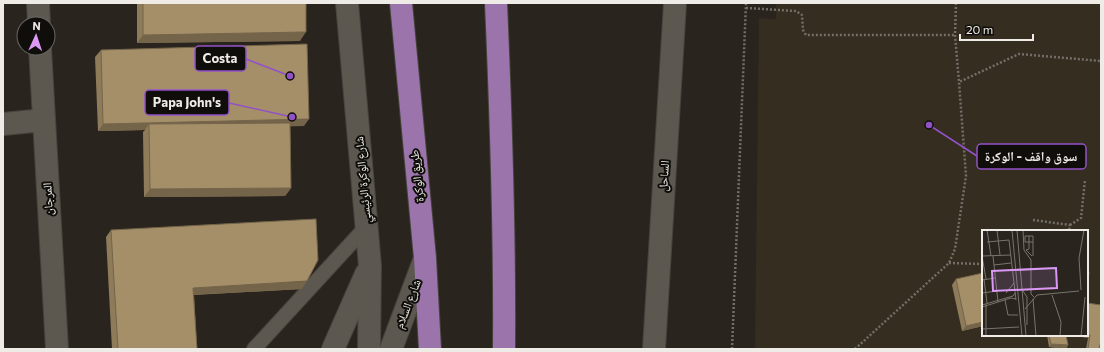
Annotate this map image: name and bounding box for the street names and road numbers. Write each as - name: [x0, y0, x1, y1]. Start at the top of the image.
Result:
- street label: شارع الوكرة الرئيسي: [351, 136, 377, 224]
- street label: طريق الوكرة: [406, 149, 427, 203]
- street label: الساحل: [655, 160, 672, 192]
- street label: المرجان: [39, 182, 56, 216]
- street label: شارع السلام: [391, 277, 425, 331]

